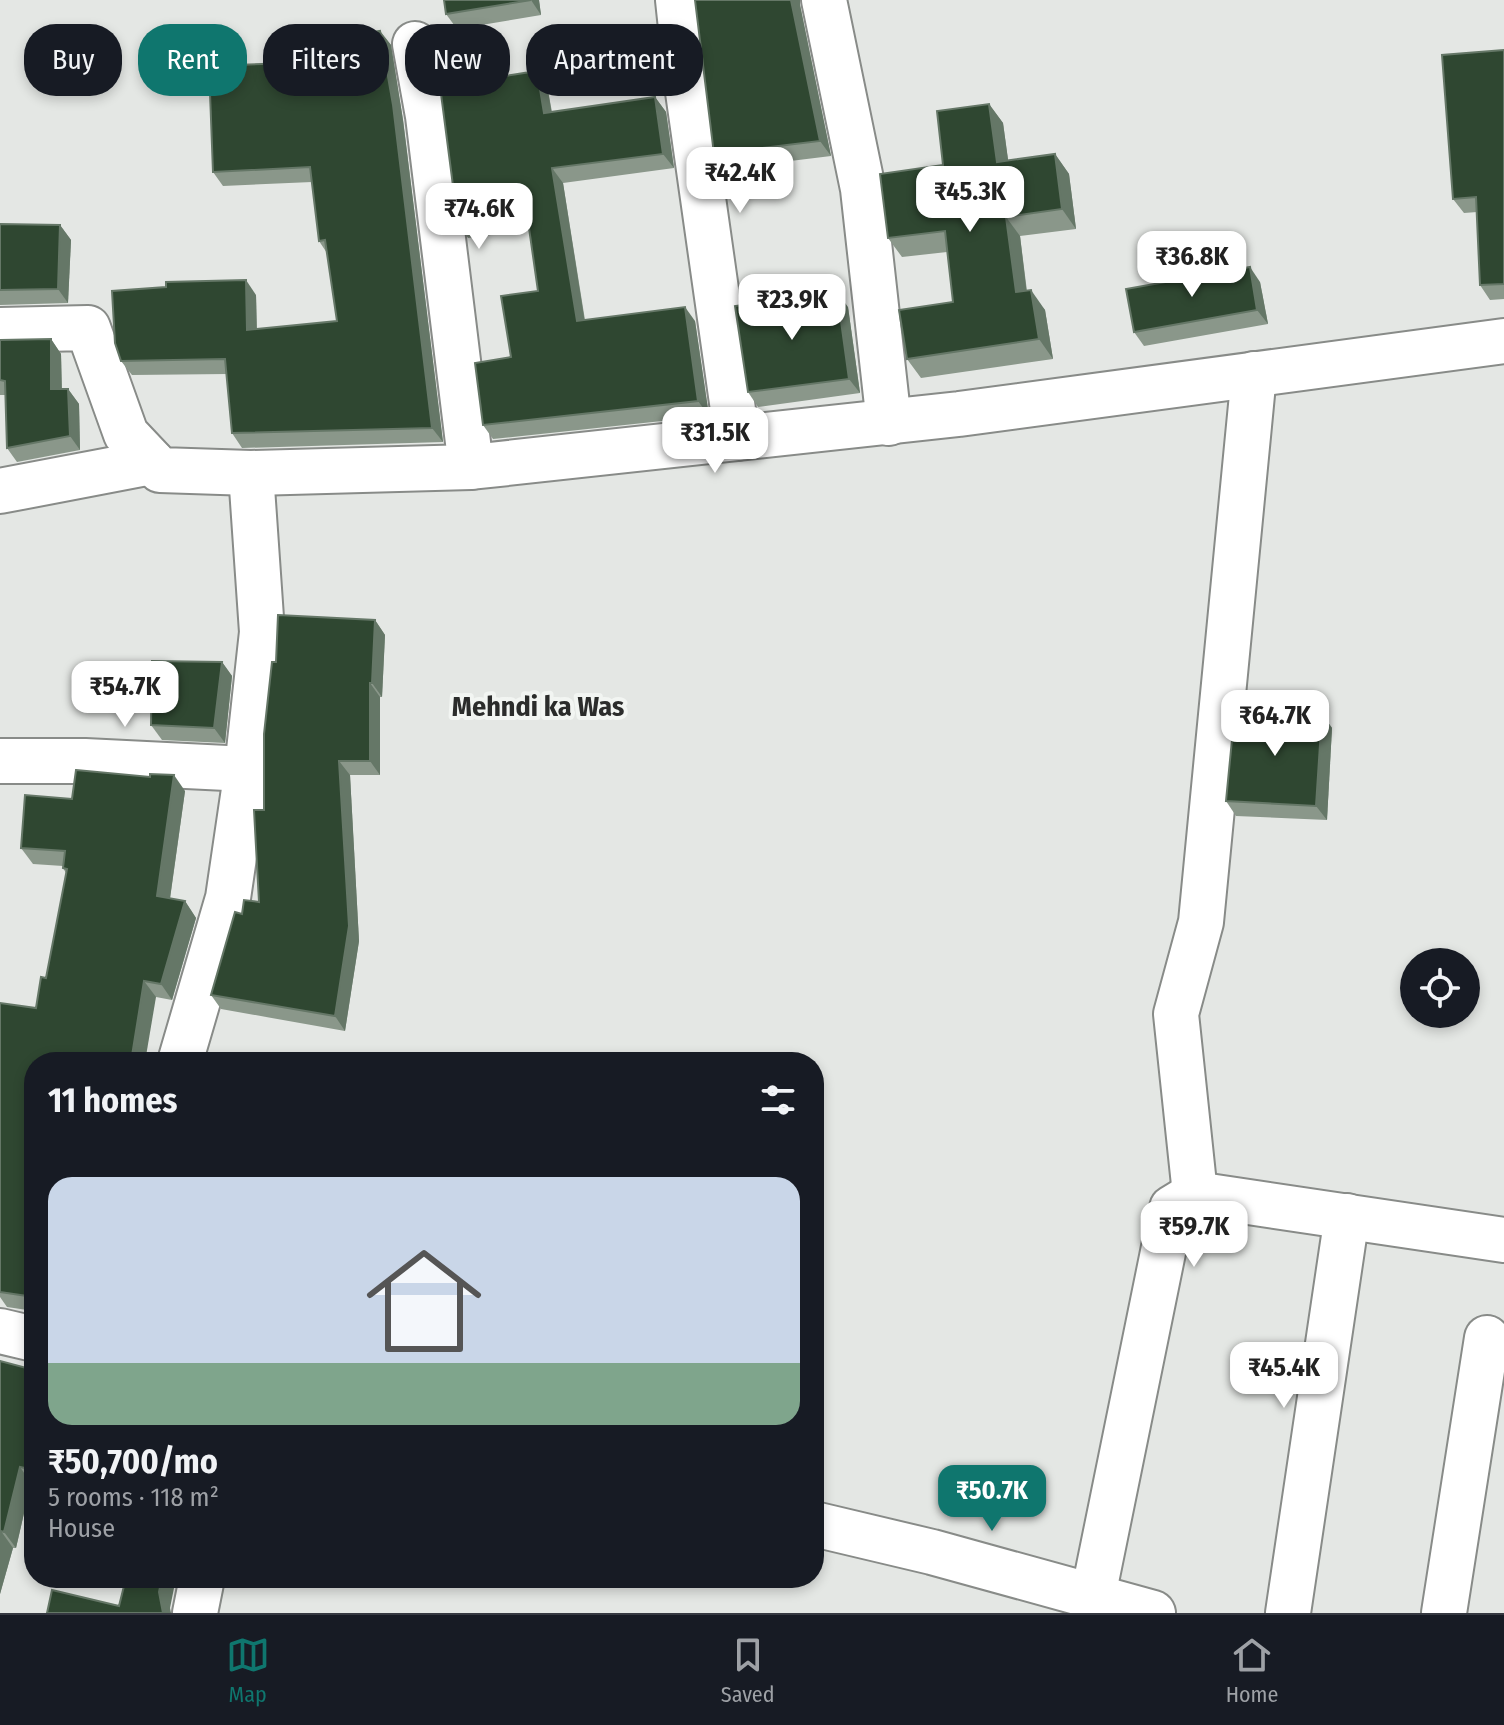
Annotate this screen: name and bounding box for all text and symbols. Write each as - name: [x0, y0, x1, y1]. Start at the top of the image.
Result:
- chip: Buy: [24, 24, 122, 96]
- chip: Rent: [138, 24, 247, 96]
- chip: Filters: [263, 24, 389, 96]
- chip: New: [405, 24, 510, 96]
- chip: Apartment: [526, 24, 703, 96]
- pin: ₹42.4K: [675, 147, 805, 215]
- text: ₹42.4K: [704, 157, 776, 188]
- pin: ₹45.3K: [905, 166, 1035, 234]
- text: ₹45.3K: [934, 176, 1006, 207]
- pin: ₹74.6K: [414, 183, 544, 251]
- text: ₹74.6K: [444, 193, 514, 224]
- pin: ₹36.8K: [1127, 231, 1257, 299]
- text: ₹36.8K: [1155, 241, 1229, 272]
- pin: ₹23.9K: [727, 274, 857, 342]
- text: ₹23.9K: [757, 284, 827, 315]
- pin: ₹31.5K: [650, 407, 780, 475]
- text: ₹31.5K: [680, 417, 750, 448]
- pin: ₹54.7K: [60, 661, 190, 729]
- text: ₹54.7K: [90, 671, 160, 702]
- district label: Mehndi ka Was: [452, 690, 624, 723]
- pin: ₹64.7K: [1210, 690, 1340, 758]
- text: ₹64.7K: [1239, 700, 1311, 731]
- map controls: [1400, 948, 1480, 1028]
- button: locate: [1400, 948, 1480, 1028]
- icon: filters: [756, 1078, 800, 1122]
- text: 11 homes: [48, 1080, 177, 1121]
- pin: ₹59.7K: [1129, 1201, 1259, 1269]
- text: ₹59.7K: [1159, 1211, 1229, 1242]
- icon: home: [352, 1229, 496, 1373]
- pin: ₹45.4K: [1219, 1342, 1349, 1410]
- text: ₹45.4K: [1248, 1352, 1320, 1383]
- text: ₹50,700/mo: [48, 1441, 218, 1482]
- pin: ₹50.7K: [927, 1465, 1057, 1533]
- text: ₹50.7K: [956, 1475, 1028, 1506]
- text: 5 rooms · 118 m²: [48, 1482, 219, 1513]
- text: House: [48, 1513, 115, 1544]
- tab: Map: [226, 1633, 270, 1708]
- tab: Saved: [721, 1633, 775, 1708]
- tab: Home: [1226, 1633, 1278, 1708]

